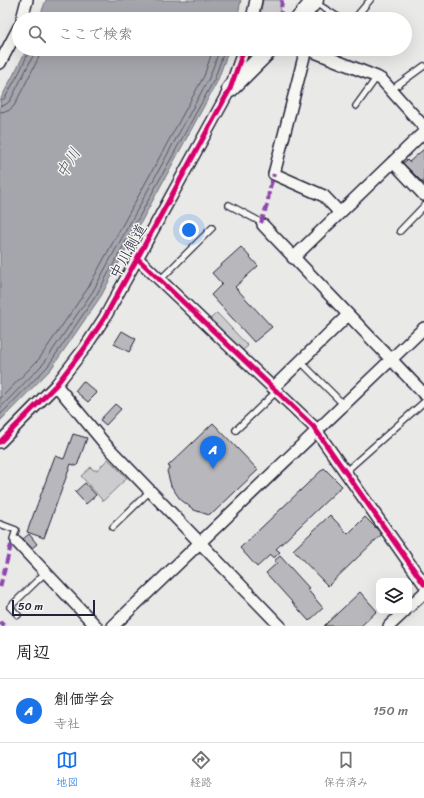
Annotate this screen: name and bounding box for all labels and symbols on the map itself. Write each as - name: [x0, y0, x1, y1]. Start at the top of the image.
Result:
- water label: 中川: [47, 142, 89, 184]
- street label: 中川側道: [102, 218, 154, 284]
- your location: [179, 220, 199, 240]
- pin: A: [200, 436, 226, 469]
- scale bar: [12, 598, 95, 617]

